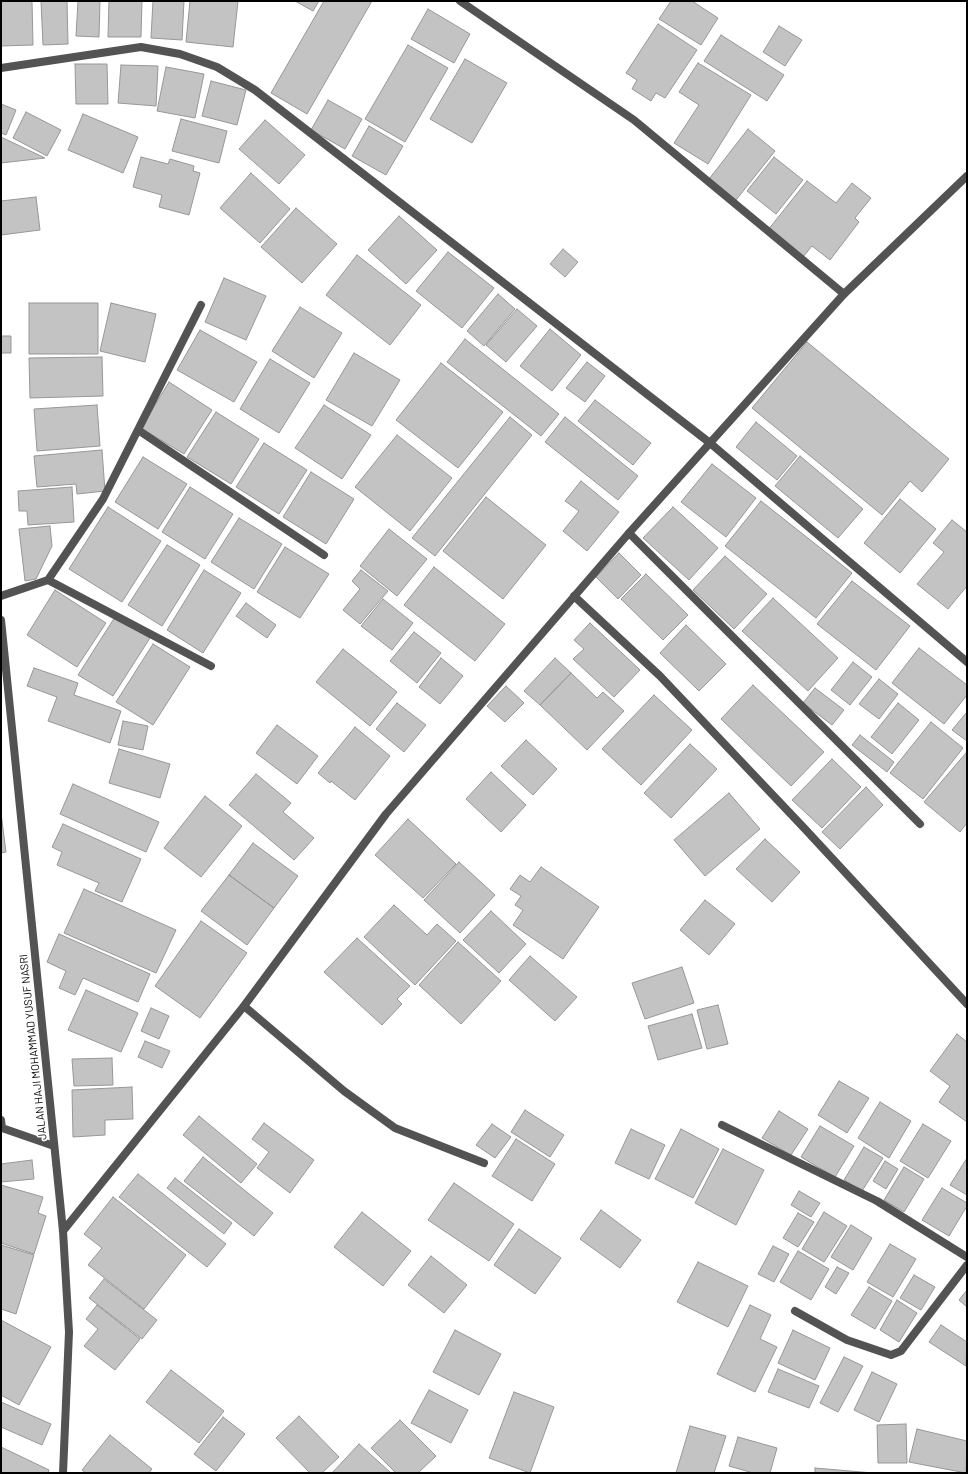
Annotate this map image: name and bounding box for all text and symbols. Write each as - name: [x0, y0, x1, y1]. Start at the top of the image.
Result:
- street label: JALAN HAJI MOHAMMAD YUSUF NASRI: [17, 953, 49, 1141]

